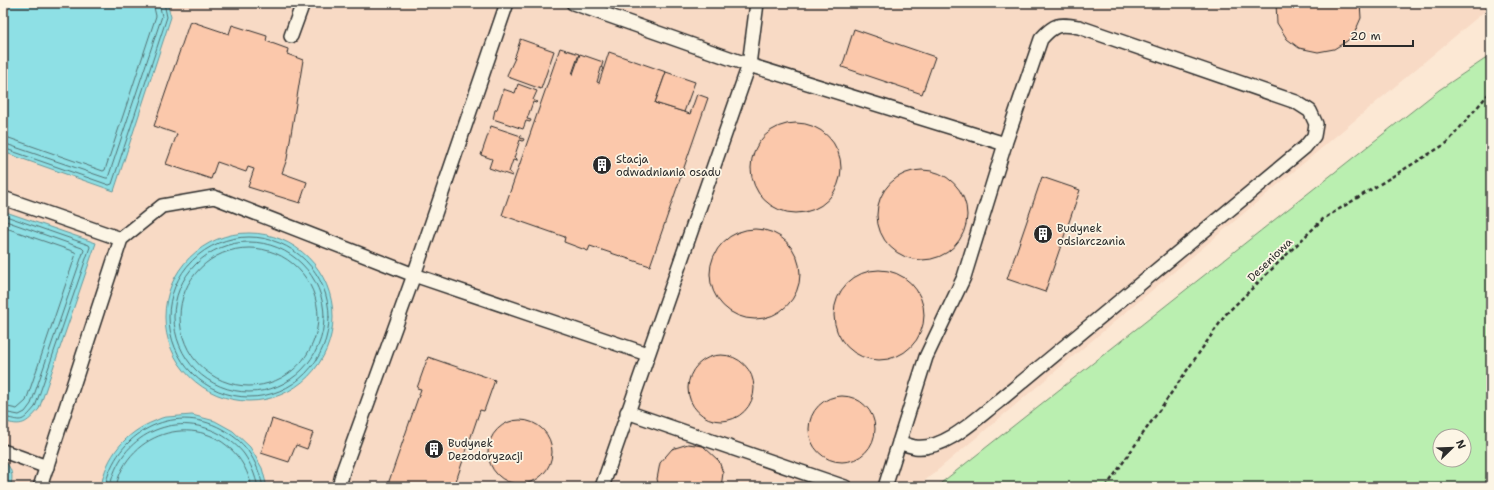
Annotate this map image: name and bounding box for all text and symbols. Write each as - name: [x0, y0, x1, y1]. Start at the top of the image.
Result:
- scale bar: [1344, 22, 1413, 48]
- text: 20 m: [1350, 28, 1381, 44]
- place label: Stacja odwadniania osadu: [616, 152, 721, 180]
- building icon: Stacja odwadniania osadu: [591, 154, 613, 176]
- place label: Budynek odsiarczania: [1057, 221, 1125, 249]
- building icon: Budynek odsiarczania: [1032, 223, 1054, 245]
- street label: Deseniowa: [1244, 235, 1296, 285]
- north arrow: [1432, 428, 1472, 468]
- place label: Budynek Dezodoryzacji: [448, 436, 523, 464]
- text: N: [1452, 437, 1469, 451]
- building icon: Budynek Dezodoryzacji: [423, 438, 445, 460]

